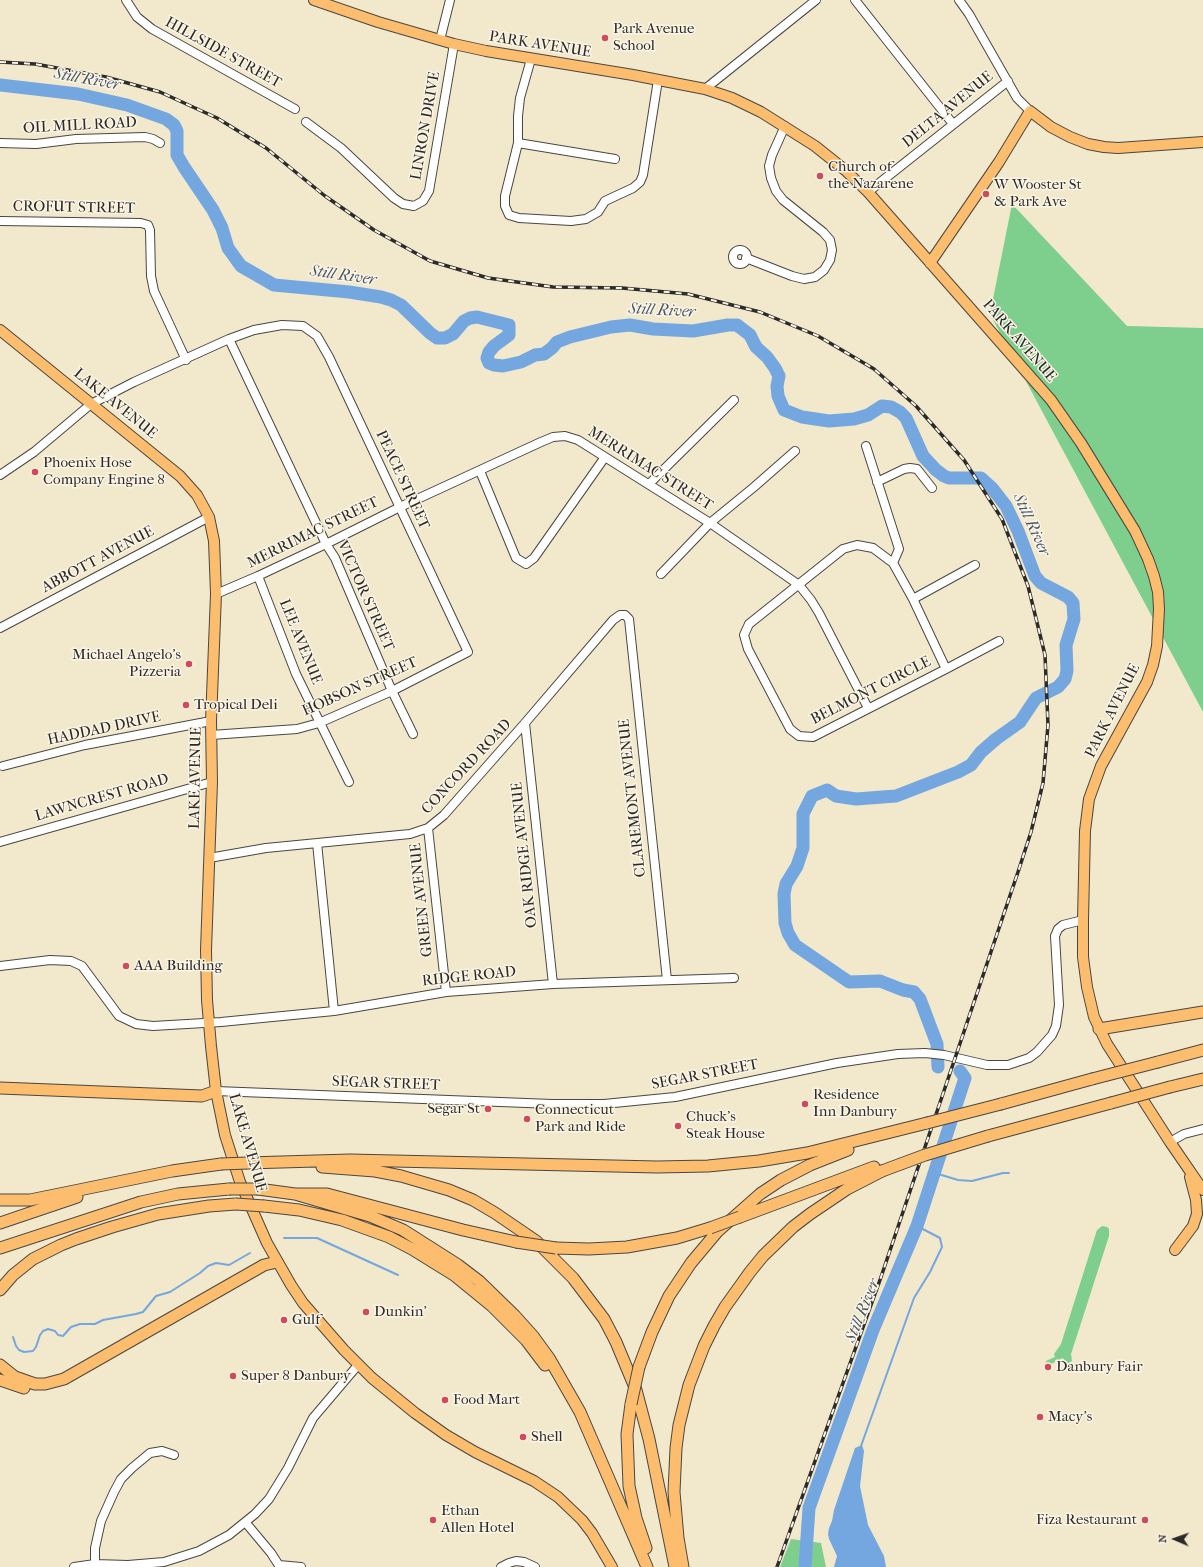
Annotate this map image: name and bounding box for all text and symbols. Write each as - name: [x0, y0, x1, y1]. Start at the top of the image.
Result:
- street label: HILLSIDE STREET: [162, 14, 284, 92]
- place label: Park Avenue School: [613, 20, 694, 55]
- street label: PARK AVENUE: [488, 28, 592, 62]
- marker: Park Avenue School: [600, 33, 610, 43]
- water label: Still River: [52, 65, 122, 95]
- street label: DELTA AVENUE: [899, 68, 997, 152]
- street label: LINRON DRIVE: [408, 70, 444, 182]
- street label: OIL MILL ROAD: [23, 114, 137, 138]
- place label: Church of the Nazarene: [828, 158, 914, 193]
- marker: Church of the Nazarene: [815, 171, 825, 181]
- place label: W Wooster St & Park Ave: [994, 176, 1082, 211]
- marker: W Wooster St & Park Ave: [981, 189, 991, 199]
- street label: CROFUT STREET: [13, 198, 135, 218]
- water label: Still River: [308, 262, 378, 290]
- street label: PARK AVENUE: [978, 296, 1060, 386]
- water label: Still River: [628, 300, 696, 322]
- street label: LAKE AVENUE: [70, 365, 160, 443]
- street label: MERRIMAC STREET: [584, 423, 716, 515]
- street label: PEACE STREET: [371, 428, 433, 532]
- place label: Phoenix Hose Company Engine 8: [43, 454, 165, 489]
- marker: Phoenix Hose Company Engine 8: [30, 467, 40, 477]
- water label: Still River: [1008, 491, 1054, 559]
- street label: MERRIMAC STREET: [244, 493, 382, 573]
- street label: ABBOTT AVENUE: [39, 523, 157, 597]
- street label: VICTOR STREET: [333, 538, 397, 654]
- street label: LEE AVENUE: [275, 597, 325, 687]
- place label: Michael Angelo's Pizzeria: [72, 646, 181, 681]
- street label: HOBSON STREET: [300, 653, 420, 721]
- street label: BELMONT CIRCLE: [808, 653, 934, 729]
- marker: Michael Angelo's Pizzeria: [184, 659, 194, 669]
- street label: PARK AVENUE: [1082, 661, 1144, 761]
- place label: Tropical Deli: [194, 696, 278, 714]
- marker: Tropical Deli: [181, 700, 191, 710]
- street label: HADDAD DRIVE: [46, 708, 162, 750]
- street label: CONCORD ROAD: [418, 716, 516, 818]
- street label: CLAREMONT AVENUE: [616, 718, 650, 878]
- street label: LAKE AVENUE: [186, 727, 206, 829]
- street label: LAWNCREST ROAD: [33, 770, 171, 826]
- street label: OAK RIDGE AVENUE: [508, 781, 542, 929]
- street label: GREEN AVENUE: [407, 842, 437, 958]
- place label: AAA Building: [134, 957, 222, 975]
- marker: AAA Building: [121, 961, 131, 971]
- street label: RIDGE ROAD: [421, 963, 517, 991]
- street label: SEGAR STREET: [650, 1056, 760, 1094]
- street label: SEGAR STREET: [331, 1073, 441, 1095]
- place label: Residence Inn Danbury: [813, 1086, 897, 1121]
- street label: LAKE AVENUE: [224, 1091, 270, 1195]
- marker: Residence Inn Danbury: [800, 1099, 810, 1109]
- place label: Segar St: [427, 1100, 480, 1118]
- place label: Connecticut Park and Ride: [535, 1101, 626, 1136]
- marker: Segar St: [483, 1104, 493, 1114]
- place label: Chuck's Steak House: [686, 1108, 765, 1143]
- marker: Connecticut Park and Ride: [522, 1114, 532, 1124]
- marker: Chuck's Steak House: [673, 1121, 683, 1131]
- water label: Still River: [842, 1276, 884, 1346]
- place label: Dunkin': [374, 1303, 427, 1321]
- marker: Dunkin': [361, 1307, 371, 1317]
- place label: Gulf: [292, 1311, 320, 1329]
- marker: Gulf: [279, 1315, 289, 1325]
- place label: Danbury Fair: [1056, 1358, 1143, 1376]
- marker: Danbury Fair: [1043, 1362, 1053, 1372]
- place label: Super 8 Danbury: [241, 1367, 351, 1385]
- marker: Super 8 Danbury: [228, 1371, 238, 1381]
- place label: Food Mart: [453, 1391, 520, 1409]
- marker: Food Mart: [440, 1395, 450, 1405]
- place label: Macy's: [1048, 1408, 1092, 1426]
- marker: Macy's: [1035, 1412, 1045, 1422]
- place label: Shell: [531, 1428, 563, 1446]
- marker: Shell: [518, 1432, 528, 1442]
- place label: Ethan Allen Hotel: [441, 1502, 514, 1537]
- place label: Fiza Restaurant: [1036, 1511, 1137, 1529]
- marker: Ethan Allen Hotel: [428, 1515, 438, 1525]
- marker: Fiza Restaurant: [1140, 1515, 1150, 1525]
- north arrow: [1155, 1519, 1195, 1559]
- text: N: [1156, 1534, 1169, 1543]

